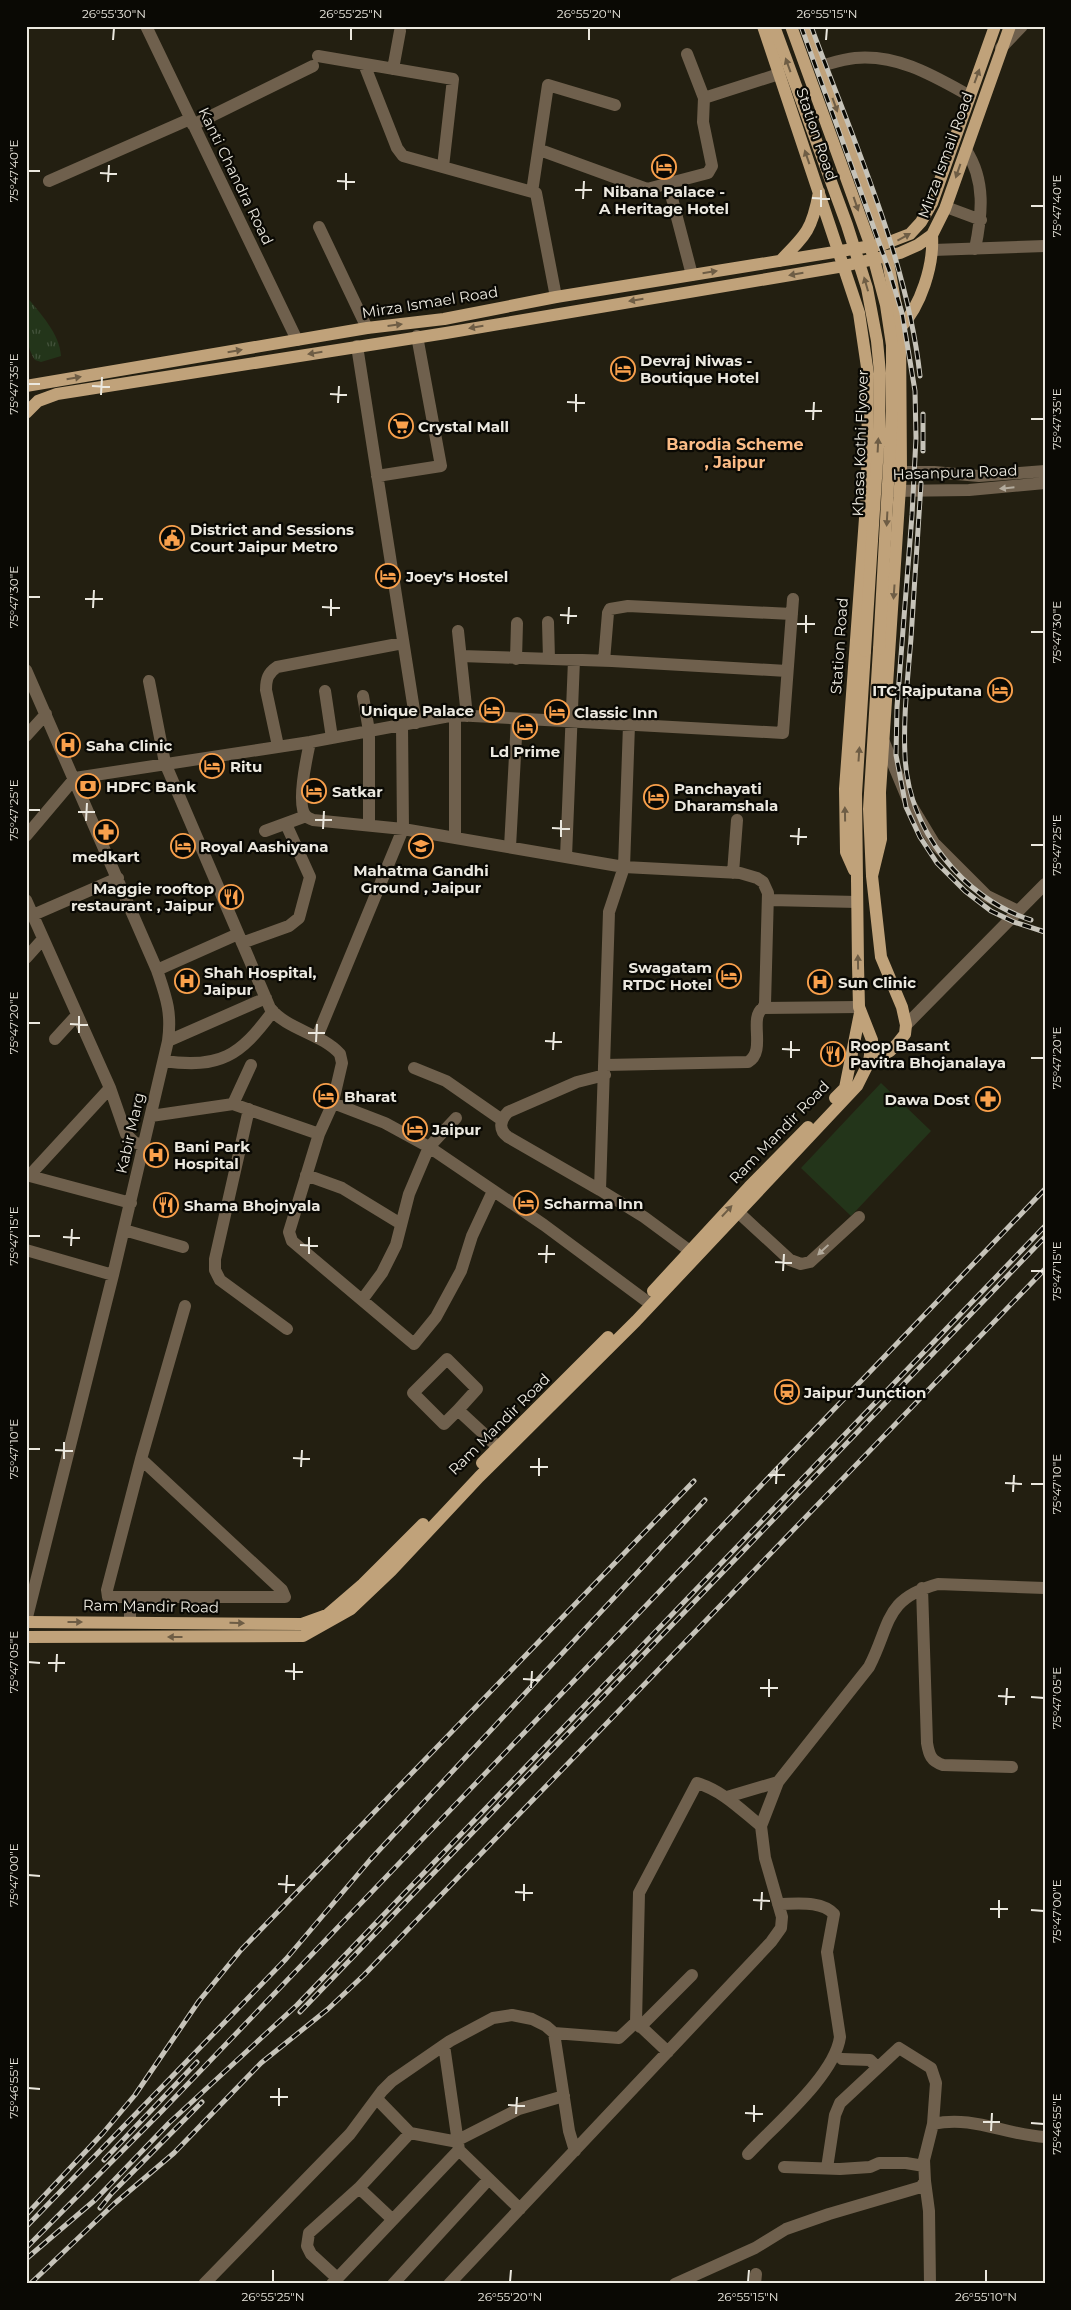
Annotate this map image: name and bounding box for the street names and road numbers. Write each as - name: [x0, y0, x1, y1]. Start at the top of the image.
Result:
- street label: Station Road: [792, 85, 842, 183]
- street label: Mirza Ismail Road: [913, 89, 977, 221]
- street label: Kanti Chandra Road: [194, 104, 278, 248]
- street label: Mirza Ismael Road: [361, 282, 499, 322]
- street label: Khasa Kothi Flyover: [848, 369, 872, 517]
- street label: Hasanpura Road: [892, 460, 1018, 484]
- street label: Station Road: [826, 597, 852, 695]
- street label: Ram Mandir Road: [725, 1076, 833, 1188]
- street label: Kabir Marg: [111, 1091, 149, 1175]
- street label: Ram Mandir Road: [444, 1369, 554, 1479]
- street label: Ram Mandir Road: [83, 1595, 219, 1617]

